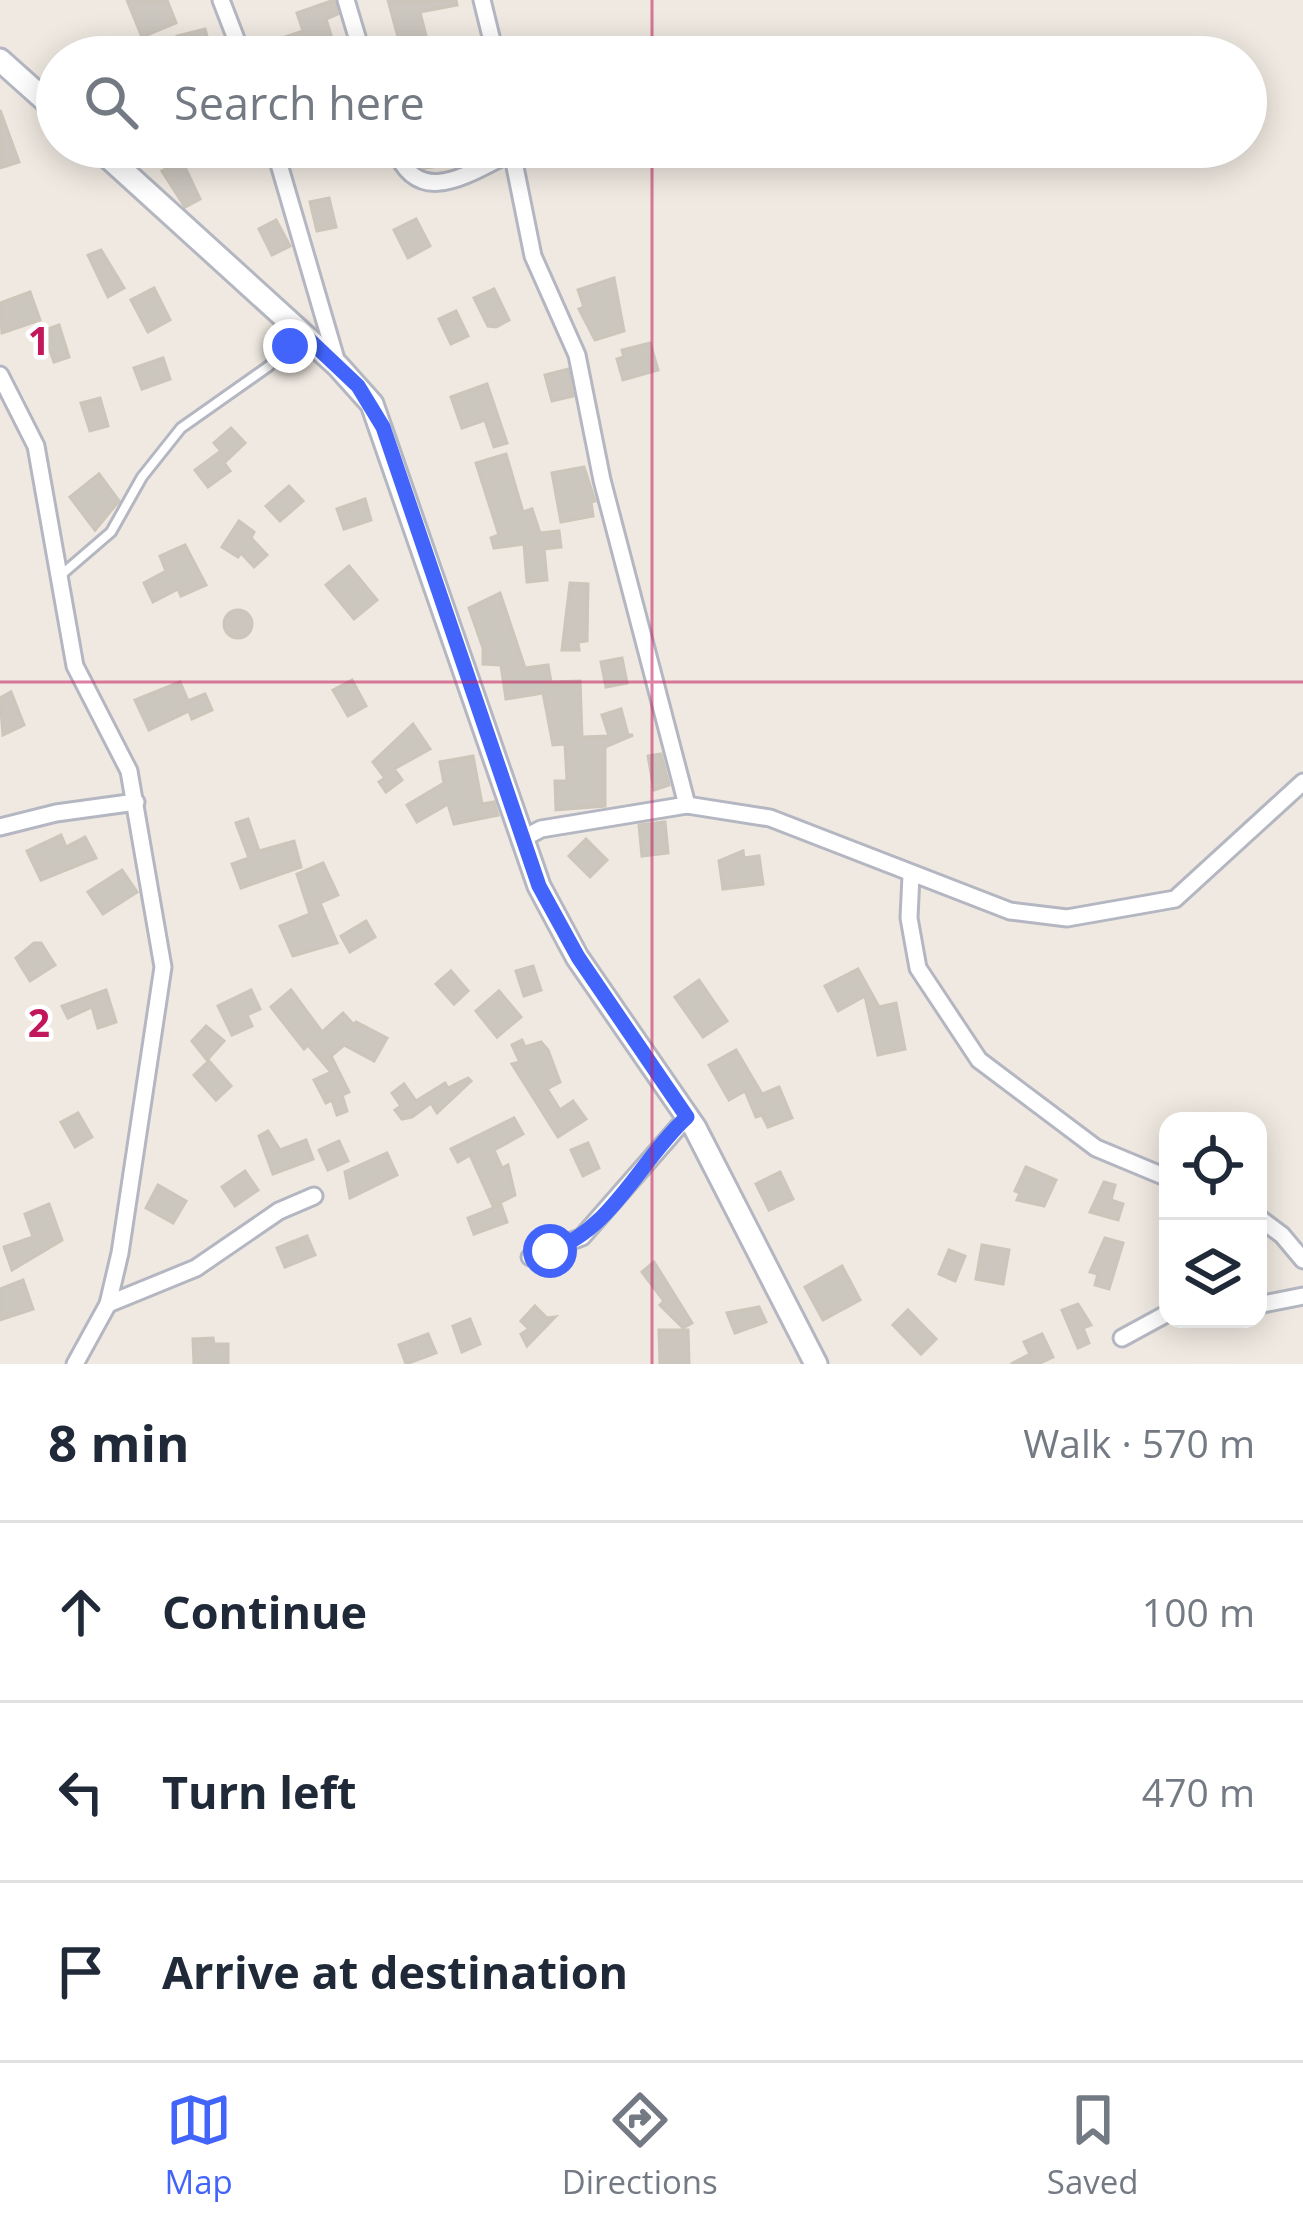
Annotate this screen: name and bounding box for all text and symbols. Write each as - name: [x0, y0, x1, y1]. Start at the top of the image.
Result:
- search box: [36, 36, 1267, 168]
- icon: search: [78, 69, 144, 135]
- text: Search here: [174, 72, 425, 133]
- text: 1: [28, 313, 50, 366]
- route end: [263, 319, 317, 373]
- text: 2: [28, 995, 50, 1048]
- map controls: [1159, 1112, 1267, 1328]
- button: locate: [1159, 1112, 1267, 1220]
- button: layers: [1159, 1220, 1267, 1328]
- route start: [523, 1224, 577, 1278]
- text: 8 min: [48, 1407, 190, 1477]
- text: Walk · 570 m: [1023, 1416, 1255, 1469]
- icon: ahead: [48, 1579, 114, 1645]
- text: Continue: [162, 1581, 367, 1642]
- text: 100 m: [1142, 1585, 1255, 1638]
- icon: left: [48, 1759, 114, 1825]
- text: Turn left: [162, 1761, 357, 1822]
- text: 470 m: [1142, 1765, 1255, 1818]
- icon: arrive: [48, 1939, 114, 2005]
- text: Arrive at destination: [162, 1941, 628, 2002]
- tab: Map: [165, 2087, 233, 2204]
- tab: Directions: [562, 2087, 718, 2204]
- tab: Saved: [1047, 2087, 1138, 2204]

